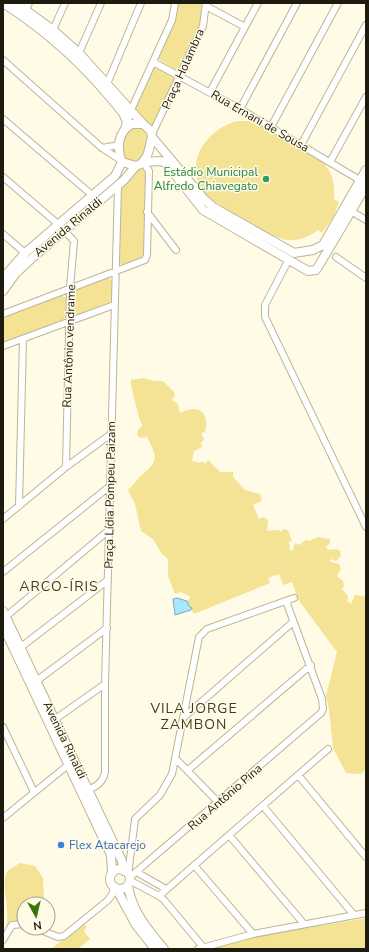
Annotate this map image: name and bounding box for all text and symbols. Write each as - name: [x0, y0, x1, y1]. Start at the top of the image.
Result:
- street label: Praça Holambra: [158, 26, 208, 112]
- street label: Rua Ernani de Sousa: [208, 86, 312, 156]
- place label: Estádio Municipal Alfredo Chiavegato: [154, 164, 258, 194]
- marker: Estádio Municipal Alfredo Chiavegato: [261, 174, 271, 184]
- street label: Avenida Rinaldi: [31, 194, 105, 260]
- street label: Rua Antônio vendrame: [59, 284, 79, 408]
- street label: Praça Lídia Pompeu Paizam: [101, 421, 119, 569]
- district label: ARCO-ÍRIS: [19, 577, 99, 596]
- street label: Avenida Rinaldi: [39, 699, 91, 781]
- district label: VILA JORGE ZAMBON: [149, 699, 238, 734]
- street label: Rua Antônio Pina: [184, 760, 266, 834]
- place label: Flex Atacarejo: [69, 837, 146, 853]
- marker: Flex Atacarejo: [56, 840, 66, 850]
- north arrow: [16, 896, 56, 936]
- text: N: [32, 917, 42, 933]

